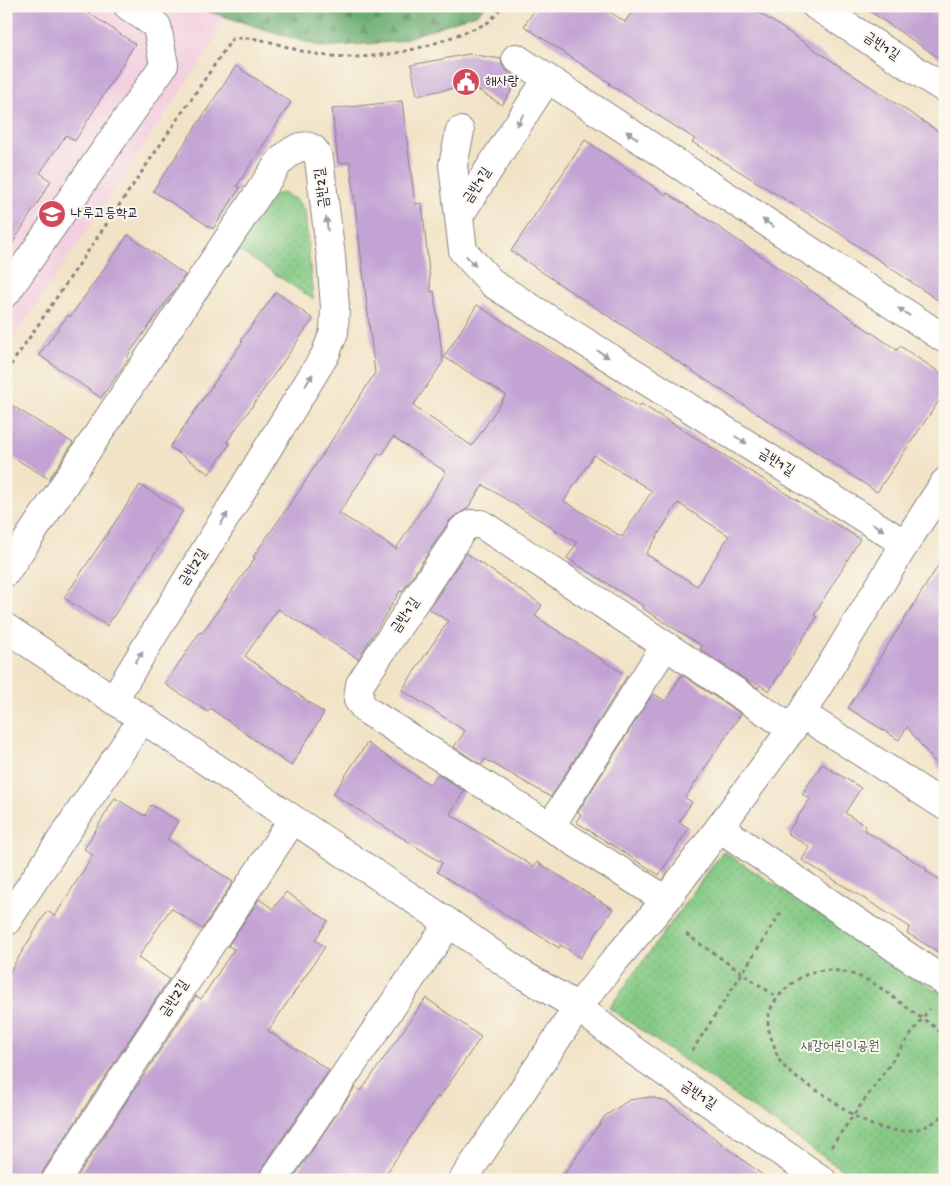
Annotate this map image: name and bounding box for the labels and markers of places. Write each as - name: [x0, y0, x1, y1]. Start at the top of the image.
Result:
- public building icon: 해사랑: [451, 67, 481, 97]
- place label: 해사랑: [485, 74, 520, 91]
- school or university icon: 나루고등학교: [37, 199, 67, 229]
- place label: 나루고등학교: [71, 206, 139, 223]

